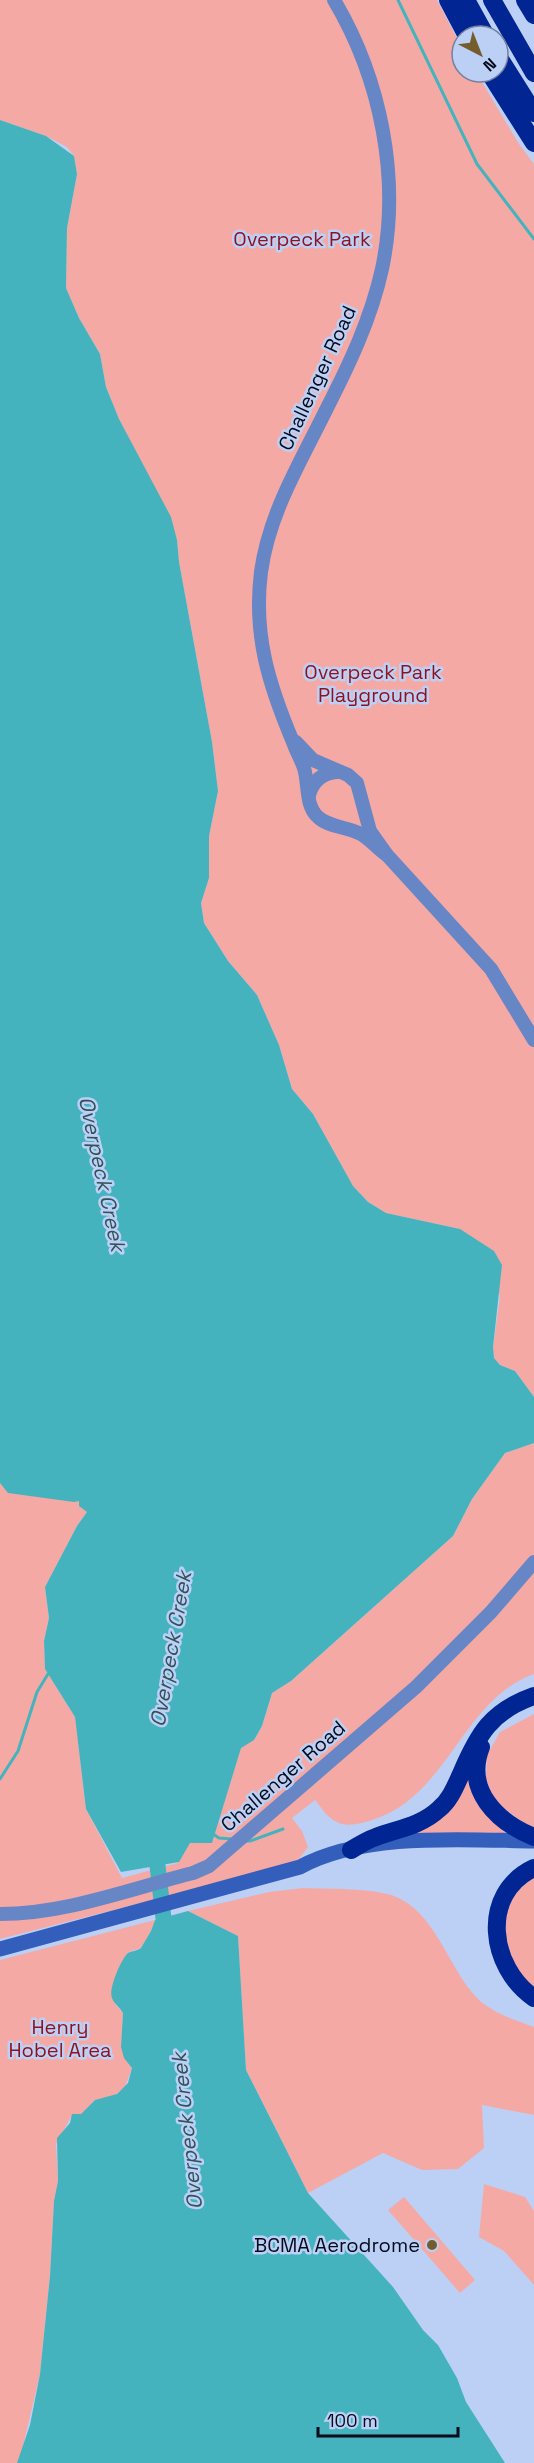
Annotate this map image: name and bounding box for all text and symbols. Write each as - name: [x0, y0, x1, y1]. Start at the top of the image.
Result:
- north arrow: [450, 24, 510, 84]
- text: N: [479, 53, 501, 76]
- park label: Overpeck Park: [233, 226, 371, 252]
- street label: Challenger Road: [272, 301, 362, 455]
- park label: Overpeck Park Playground: [304, 659, 442, 708]
- water label: Overpeck Creek: [73, 1094, 133, 1256]
- water label: Overpeck Creek: [144, 1566, 198, 1729]
- street label: Challenger Road: [215, 1715, 351, 1837]
- park label: Henry Hobel Area: [8, 2014, 112, 2063]
- water label: Overpeck Creek: [165, 2049, 208, 2211]
- place label: BCMA Aerodrome: [254, 2232, 420, 2258]
- marker: BCMA Aerodrome: [425, 2238, 439, 2252]
- scale bar: [318, 2400, 458, 2438]
- text: 100 m: [327, 2409, 378, 2432]

